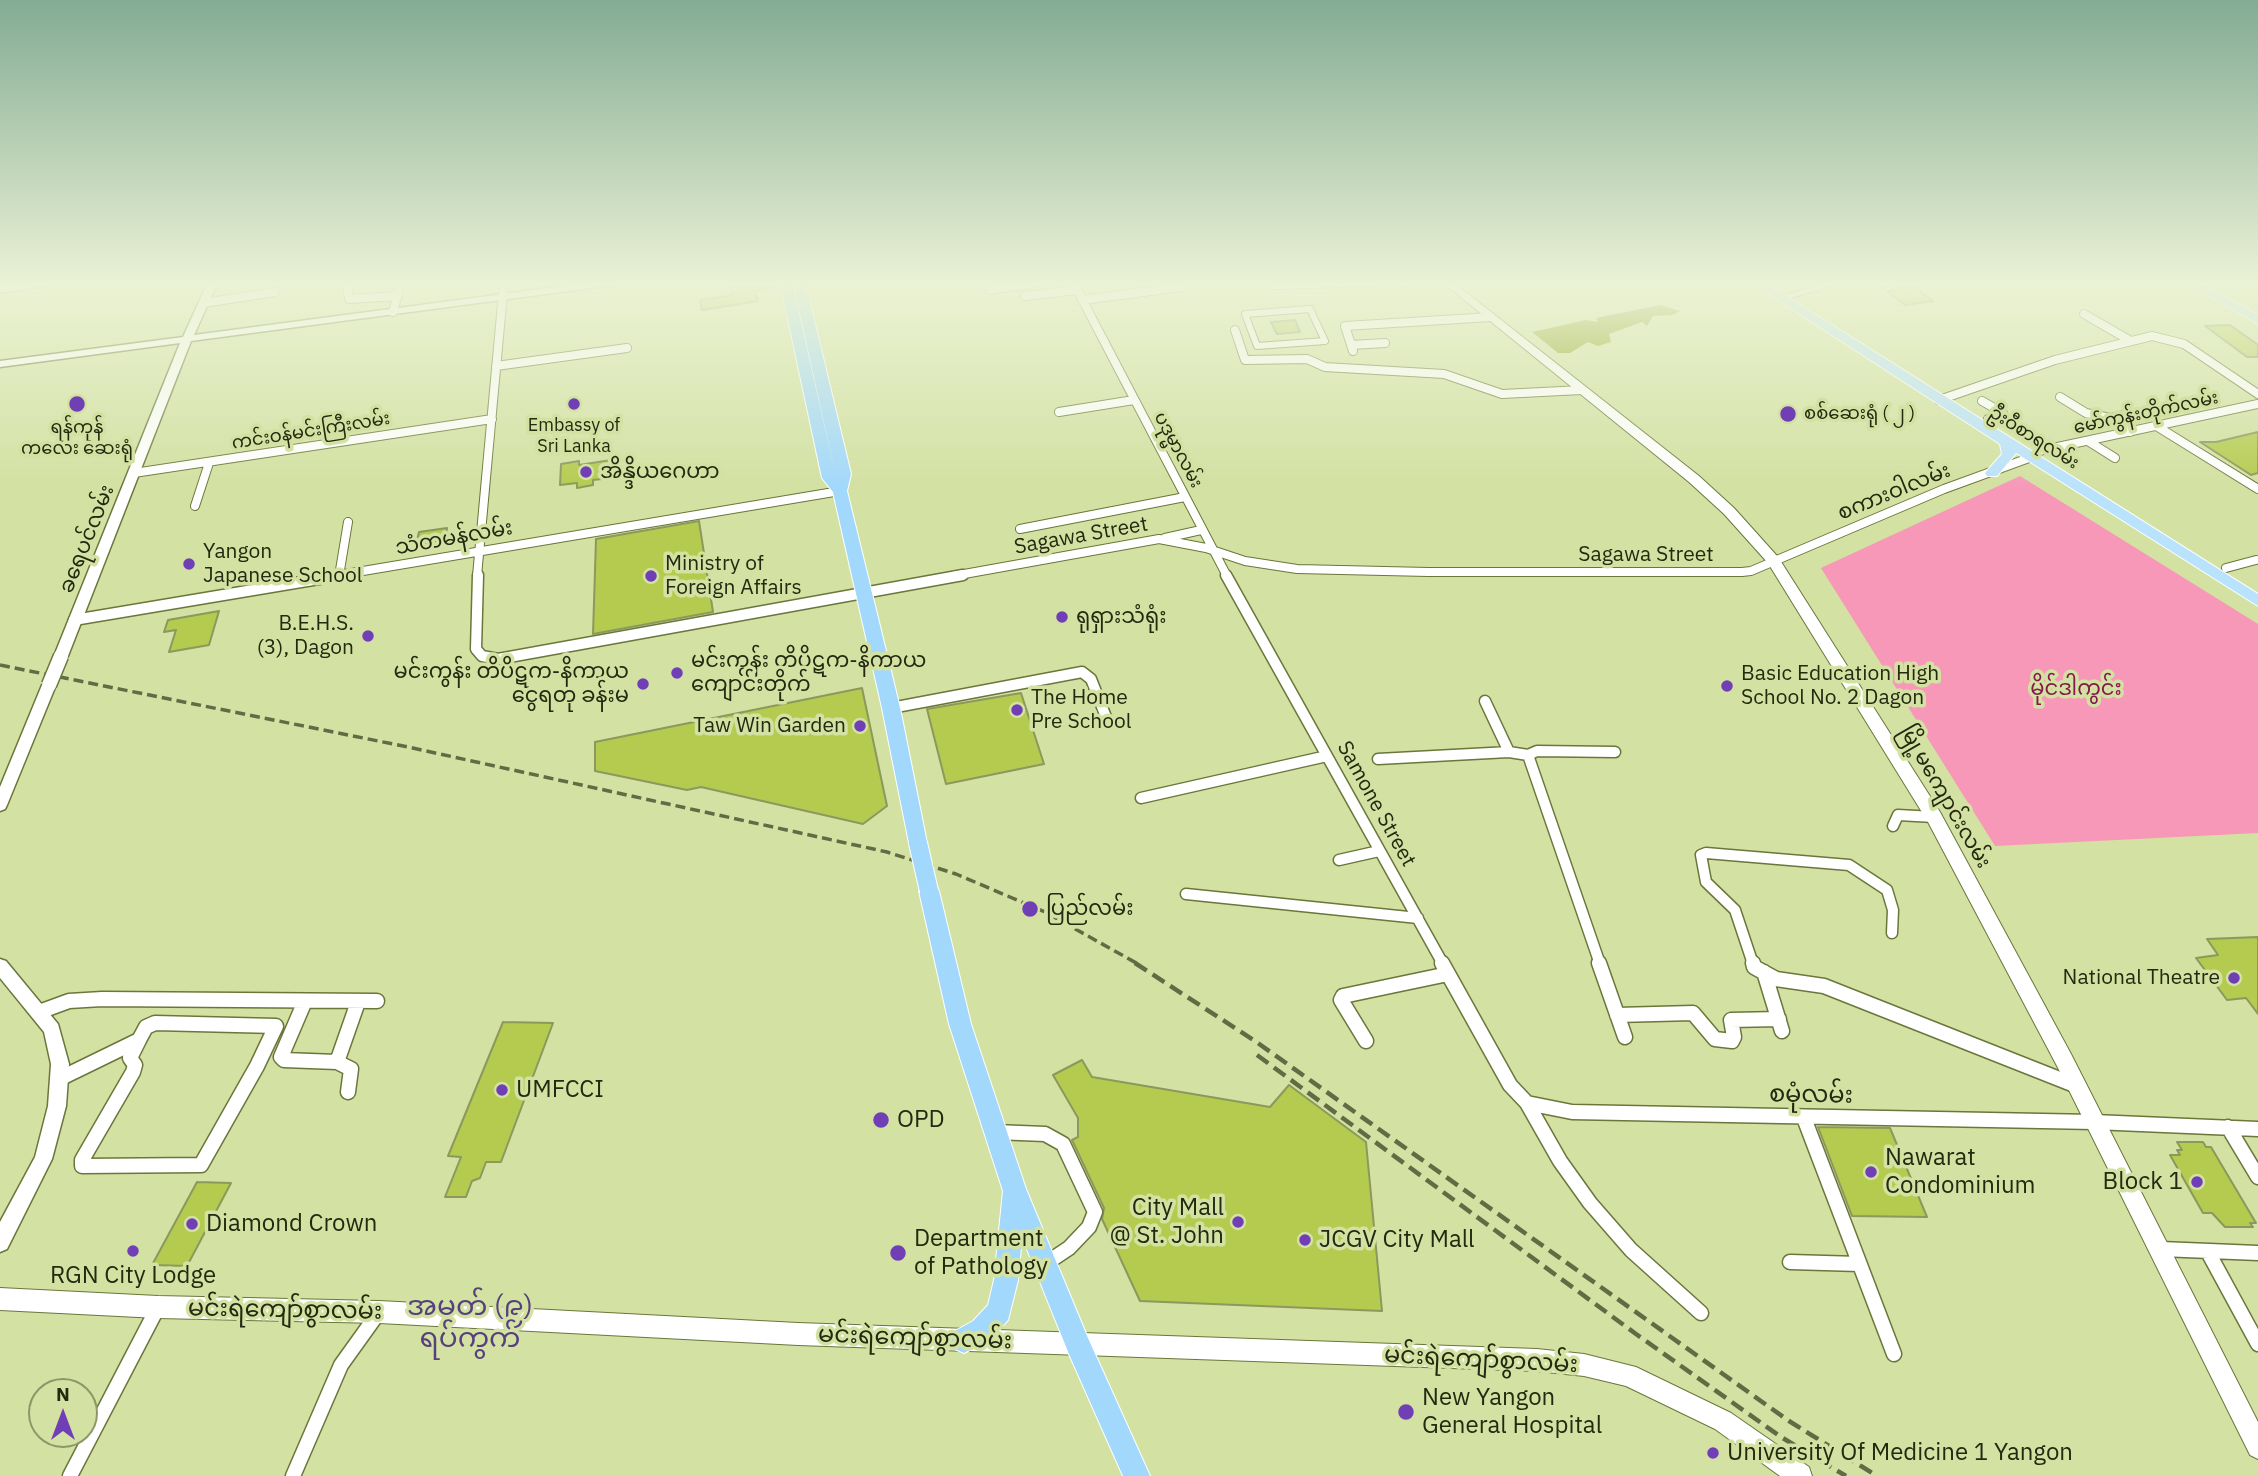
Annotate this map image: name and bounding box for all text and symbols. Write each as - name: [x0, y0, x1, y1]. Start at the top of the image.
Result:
- street label: မော်ကွန်းတိုက်လမ်း: [2072, 387, 2220, 439]
- marker: ရန်ကုန် ကလေး ဆေးရုံ: [67, 394, 87, 414]
- marker: Embassy of Sri Lanka: [566, 396, 582, 412]
- street label: ဦးဝီစာရလမ်း: [1985, 402, 2083, 474]
- place label: စစ်ဆေးရုံ ( ၂ ): [1804, 403, 1915, 425]
- marker: စစ်ဆေးရုံ ( ၂ ): [1778, 404, 1798, 424]
- street label: ကင်းဝန်မင်းကြီးလမ်း: [230, 408, 392, 454]
- street label: ပဒုမ္မာလမ်း: [1149, 408, 1207, 492]
- place label: Embassy of Sri Lanka: [528, 415, 620, 458]
- place label: ရန်ကုန် ကလေး ဆေးရုံ: [21, 417, 133, 460]
- street label: စကားဝါလမ်း: [1834, 458, 1954, 526]
- place label: အိန္ဒိယဂေဟာ: [600, 459, 719, 485]
- marker: အိန္ဒိယဂေဟာ: [578, 464, 594, 480]
- street label: ခရေပင်လမ်း: [54, 481, 120, 597]
- street label: Sagawa Street: [1012, 512, 1150, 560]
- street label: သံတမန်လမ်း: [393, 515, 515, 561]
- place label: Yangon Japanese School: [203, 539, 362, 589]
- street label: Sagawa Street: [1578, 542, 1714, 568]
- place label: Ministry of Foreign Affairs: [665, 551, 802, 601]
- marker: Yangon Japanese School: [181, 556, 197, 572]
- marker: Ministry of Foreign Affairs: [643, 568, 659, 584]
- place label: ရုရှားသံရုံး: [1076, 604, 1167, 630]
- marker: ရုရှားသံရုံး: [1054, 609, 1070, 625]
- place label: B.E.H.S. (3), Dagon: [257, 611, 354, 661]
- marker: B.E.H.S. (3), Dagon: [360, 628, 376, 644]
- place label: မင်းကွန်း တိပိဋက-နိကာယ ကျောင်းတိုက်: [691, 648, 926, 698]
- place label: မင်းကွန်း တိပိဋက-နိကာယ ငွေရတု ခန်းမ: [394, 659, 629, 709]
- place label: Basic Education High School No. 2 Dagon: [1741, 661, 1939, 711]
- marker: မင်းကွန်း တိပိဋက-နိကာယ ကျောင်းတိုက်: [669, 665, 685, 681]
- marker: မင်းကွန်း တိပိဋက-နိကာယ ငွေရတု ခန်းမ: [635, 676, 651, 692]
- park label: မိုင်ဒါကွင်း: [2030, 676, 2122, 702]
- marker: Basic Education High School No. 2 Dagon: [1719, 678, 1735, 694]
- place label: The Home Pre School: [1031, 685, 1132, 735]
- marker: The Home Pre School: [1009, 702, 1025, 718]
- place label: Taw Win Garden: [693, 713, 846, 739]
- marker: Taw Win Garden: [852, 718, 868, 734]
- street label: မြို့မကျောင်းလမ်း: [1894, 721, 1996, 873]
- street label: Samone Street: [1331, 737, 1421, 871]
- place label: ပြည်လမ်း: [1046, 896, 1133, 922]
- marker: ပြည်လမ်း: [1020, 899, 1040, 919]
- place label: National Theatre: [2063, 965, 2220, 991]
- marker: National Theatre: [2226, 970, 2242, 986]
- place label: UMFCCI: [516, 1076, 604, 1104]
- street label: စမုံလမ်း: [1769, 1080, 1853, 1110]
- marker: UMFCCI: [494, 1082, 510, 1098]
- place label: OPD: [897, 1106, 945, 1134]
- marker: OPD: [871, 1110, 891, 1130]
- place label: Nawarat Condominium: [1885, 1144, 2036, 1200]
- marker: Nawarat Condominium: [1863, 1164, 1879, 1180]
- place label: Block 1: [2103, 1168, 2183, 1196]
- marker: Block 1: [2189, 1174, 2205, 1190]
- place label: City Mall @ St. John: [1109, 1194, 1224, 1250]
- place label: Diamond Crown: [206, 1210, 378, 1238]
- marker: City Mall @ St. John: [1230, 1214, 1246, 1230]
- marker: Diamond Crown: [184, 1216, 200, 1232]
- place label: Department of Pathology: [914, 1225, 1048, 1281]
- place label: JCGV City Mall: [1319, 1226, 1475, 1254]
- marker: JCGV City Mall: [1297, 1232, 1313, 1248]
- marker: RGN City Lodge: [125, 1243, 141, 1259]
- marker: Department of Pathology: [888, 1243, 908, 1263]
- place label: RGN City Lodge: [50, 1262, 216, 1290]
- district label: အမှတ် (၉) ရပ်ကွက်: [407, 1290, 533, 1356]
- street label: မင်းရဲကျော်စွာလမ်း: [188, 1294, 382, 1326]
- street label: မင်းရဲကျော်စွာလမ်း: [817, 1320, 1013, 1356]
- street label: မင်းရဲကျော်စွာလမ်း: [1383, 1341, 1579, 1379]
- north arrow: [28, 1378, 98, 1448]
- text: N: [56, 1382, 70, 1406]
- place label: New Yangon General Hospital: [1422, 1384, 1602, 1440]
- marker: New Yangon General Hospital: [1396, 1402, 1416, 1422]
- place label: University Of Medicine 1 Yangon: [1727, 1439, 2073, 1467]
- marker: University Of Medicine 1 Yangon: [1705, 1445, 1721, 1461]

